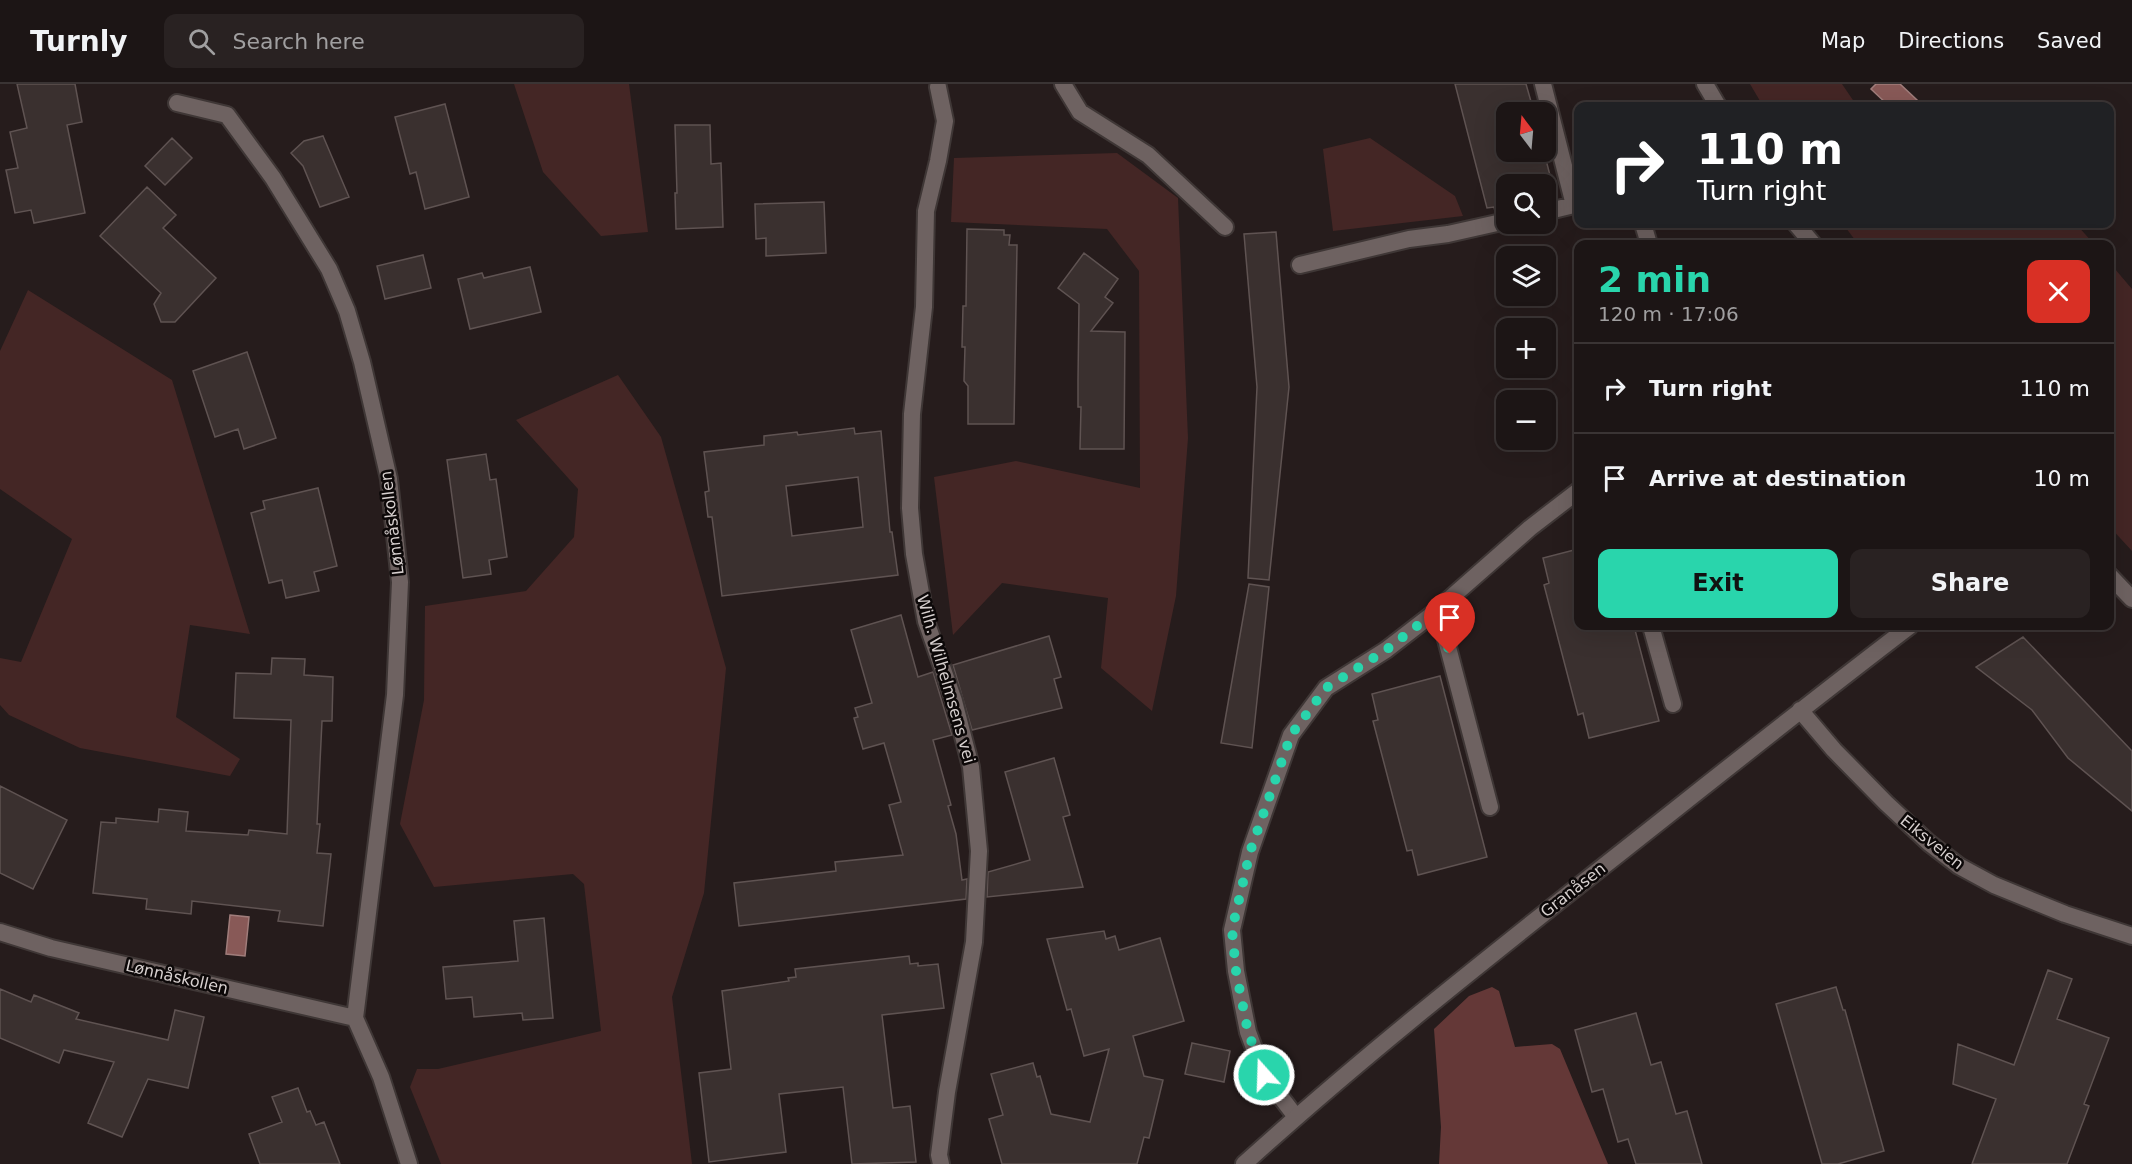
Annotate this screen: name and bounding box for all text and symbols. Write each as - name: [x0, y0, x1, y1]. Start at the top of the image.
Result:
- search box: [164, 14, 584, 68]
- text: Turnly: [30, 25, 128, 58]
- icon: search: [185, 25, 218, 58]
- text: Search here: [233, 29, 365, 54]
- text: Map: [1821, 29, 1865, 53]
- text: Directions: [1898, 29, 2004, 53]
- text: Saved: [2037, 29, 2102, 53]
- north arrow: [1496, 102, 1556, 162]
- map controls: [1496, 102, 1556, 450]
- text: 110 m: [1697, 125, 1843, 174]
- icon: right: [1598, 126, 1676, 204]
- button: search: [1496, 174, 1556, 234]
- text: Turn right: [1697, 175, 1826, 206]
- button: layers: [1496, 246, 1556, 306]
- text: 2 min: [1598, 259, 1711, 300]
- button: close: [2027, 260, 2090, 323]
- text: 120 m · 17:06: [1598, 302, 1739, 326]
- button: +: [1496, 318, 1556, 378]
- icon: right: [1598, 372, 1631, 405]
- text: Turn right: [1649, 376, 1772, 401]
- text: 110 m: [2020, 376, 2090, 401]
- button: −: [1496, 390, 1556, 450]
- icon: arrive: [1598, 462, 1631, 495]
- text: Arrive at destination: [1649, 466, 1906, 491]
- text: 10 m: [2034, 466, 2090, 491]
- street label: Lønnåskollen: [376, 470, 408, 576]
- button: Exit: [1598, 549, 1838, 618]
- button: Share: [1850, 549, 2090, 618]
- street label: Wilh. Wilhelmsens vei: [913, 592, 979, 766]
- pin: [1424, 592, 1475, 654]
- icon: arrive: [1433, 601, 1466, 634]
- street label: Eiksveien: [1897, 811, 1967, 873]
- street label: Granåsen: [1537, 859, 1609, 921]
- street label: Lønnåskollen: [124, 956, 230, 998]
- position arrow: [1232, 1043, 1296, 1107]

